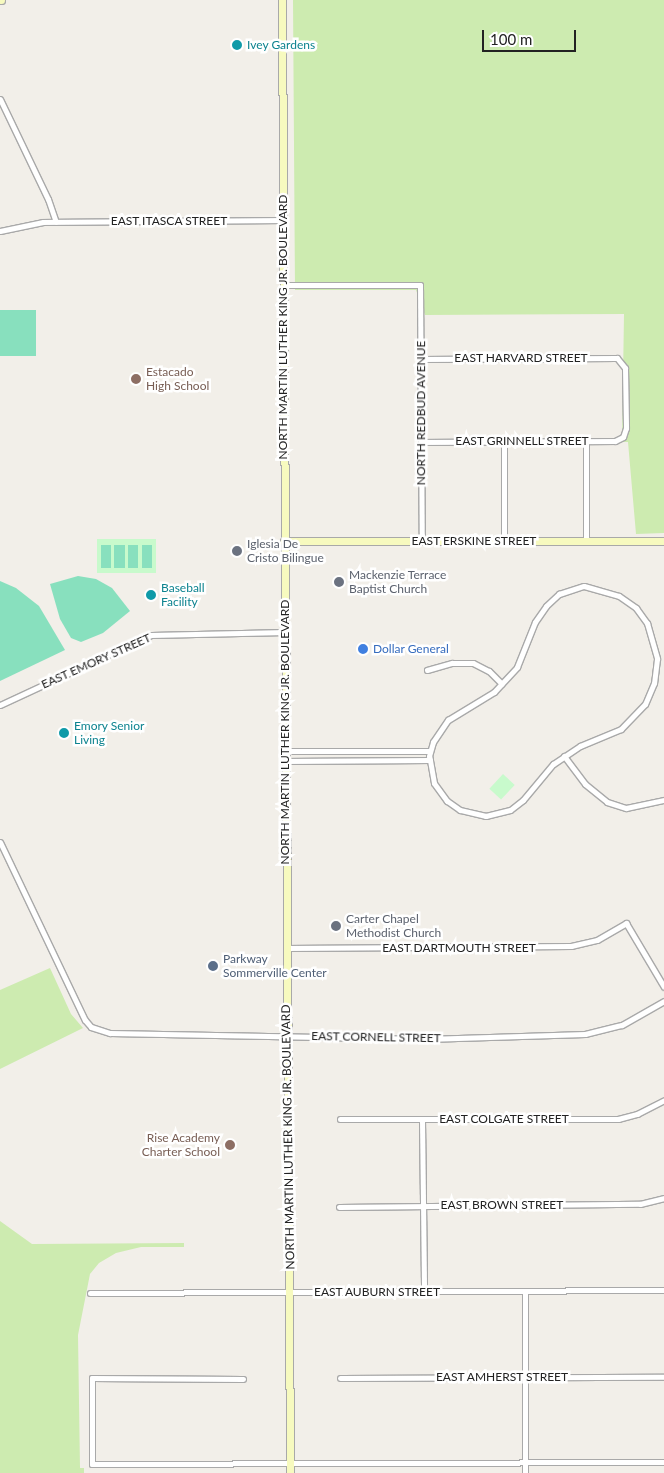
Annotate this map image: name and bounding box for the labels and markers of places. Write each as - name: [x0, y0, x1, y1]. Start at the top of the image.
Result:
- place label: Ivey Gardens: [247, 38, 315, 52]
- marker: Ivey Gardens: [231, 39, 243, 51]
- place label: Estacado High School: [146, 365, 209, 393]
- marker: Estacado High School: [130, 373, 142, 385]
- place label: Iglesia De Cristo Bilingue: [247, 537, 324, 565]
- marker: Iglesia De Cristo Bilingue: [231, 545, 243, 557]
- place label: Mackenzie Terrace Baptist Church: [349, 568, 447, 596]
- marker: Mackenzie Terrace Baptist Church: [333, 576, 345, 588]
- place label: Baseball Facility: [161, 581, 205, 609]
- marker: Baseball Facility: [145, 589, 157, 601]
- place label: Dollar General: [373, 642, 449, 656]
- marker: Dollar General: [357, 643, 369, 655]
- place label: Emory Senior Living: [74, 719, 145, 747]
- marker: Emory Senior Living: [58, 727, 70, 739]
- place label: Carter Chapel Methodist Church: [346, 912, 441, 940]
- marker: Carter Chapel Methodist Church: [330, 920, 342, 932]
- place label: Parkway Sommerville Center: [223, 952, 327, 980]
- marker: Parkway Sommerville Center: [207, 960, 219, 972]
- place label: Rise Academy Charter School: [142, 1131, 220, 1159]
- marker: Rise Academy Charter School: [224, 1139, 236, 1151]

